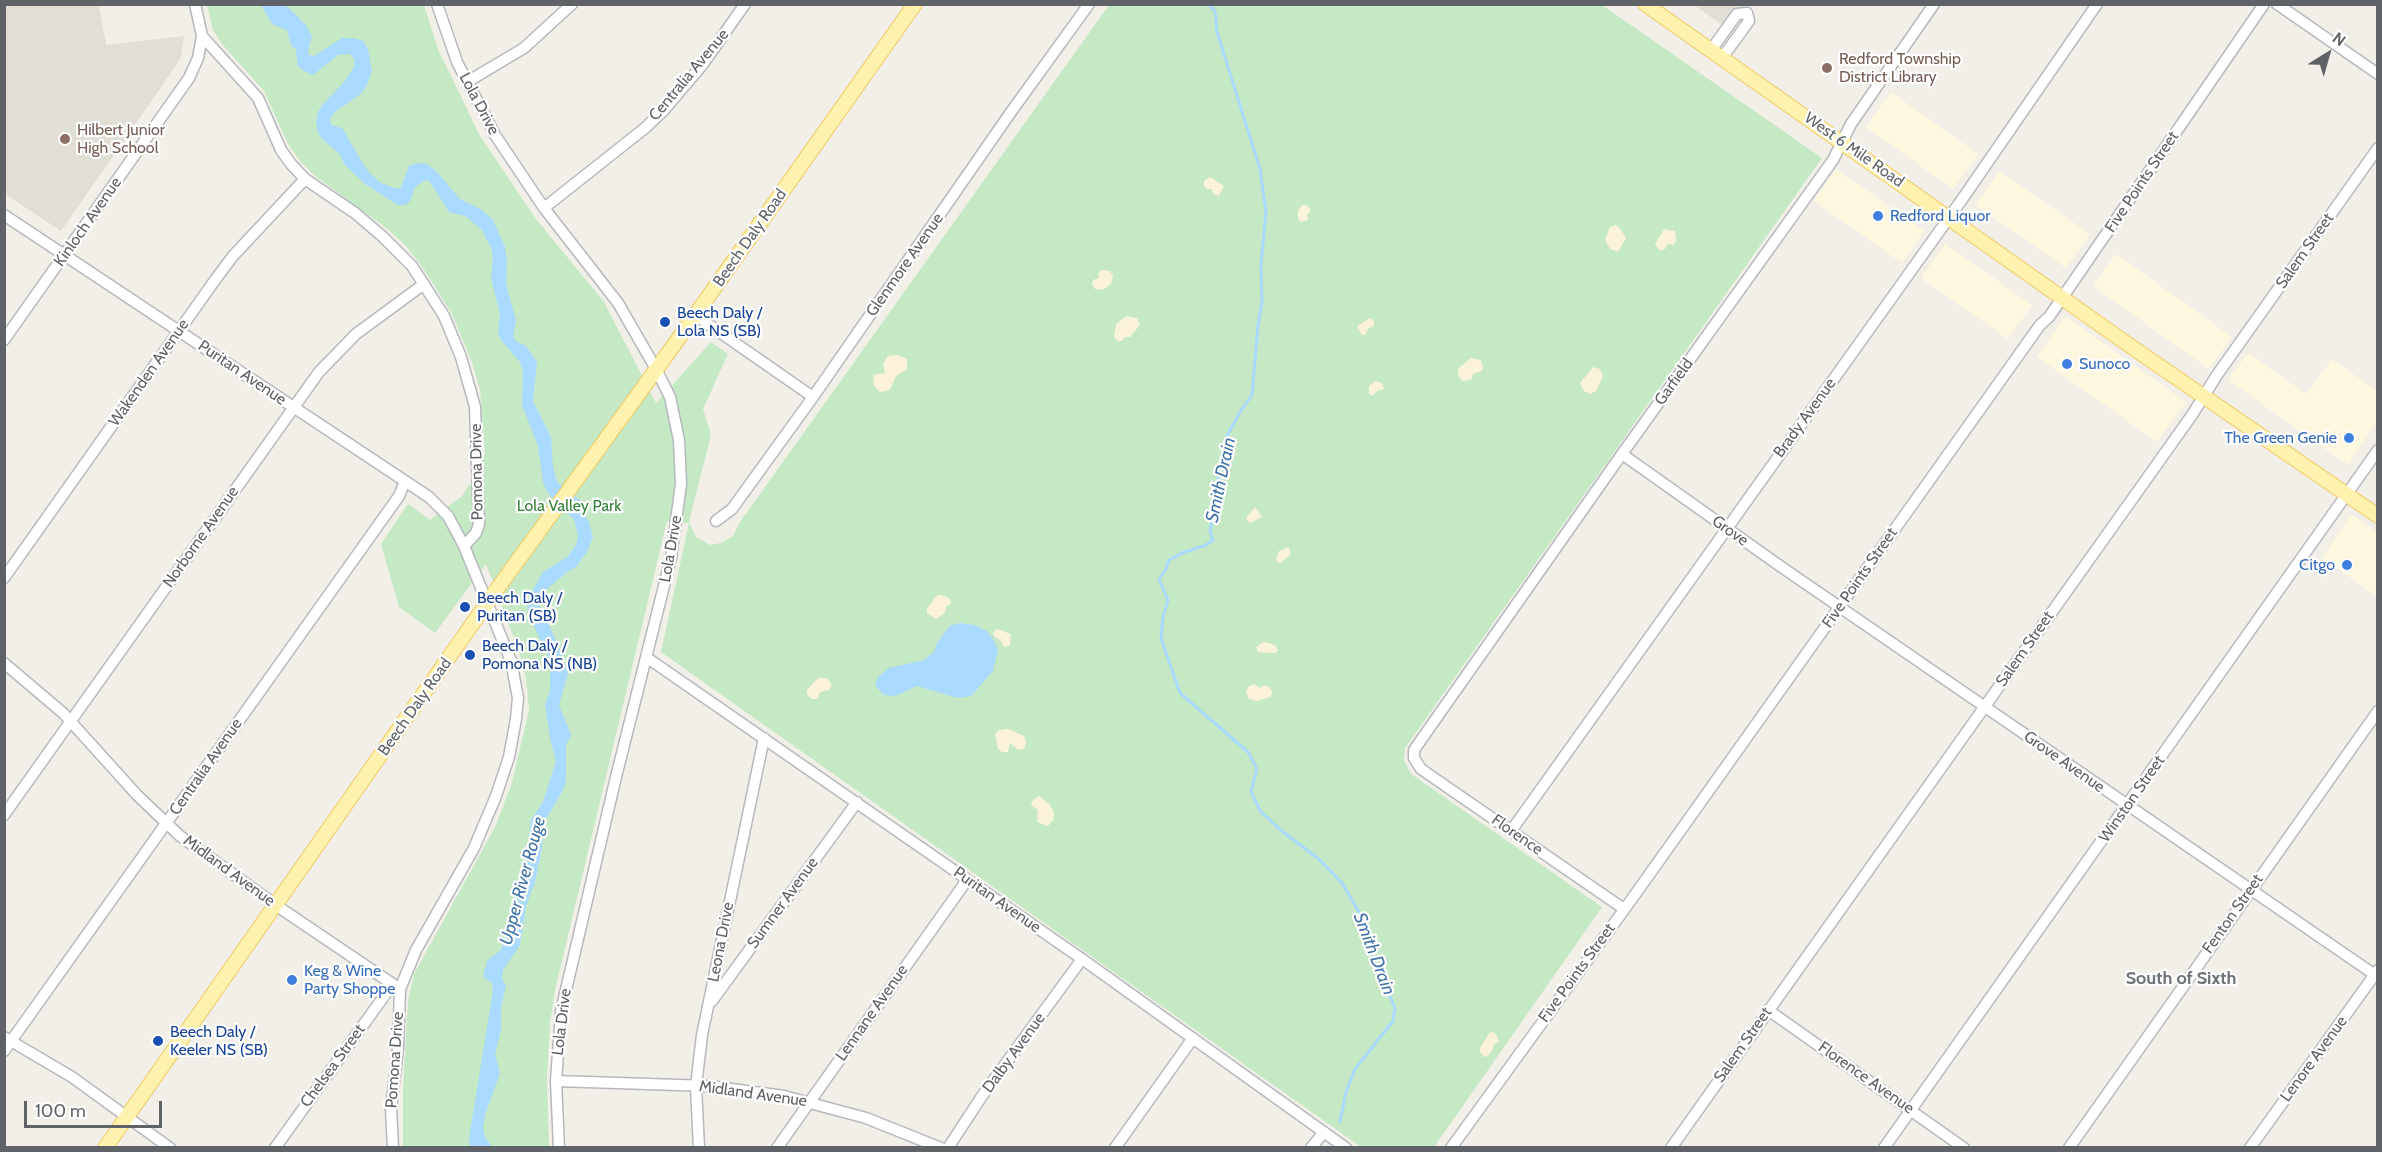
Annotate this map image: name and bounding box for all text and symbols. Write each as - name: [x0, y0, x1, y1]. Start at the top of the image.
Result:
- north arrow: [2298, 24, 2358, 84]
- street label: Centralia Avenue: [645, 25, 733, 125]
- text: N: [2329, 28, 2349, 50]
- place label: Redford Township District Library: [1839, 49, 1961, 87]
- marker: Redford Township District Library: [1820, 61, 1834, 75]
- street label: Lola Drive: [455, 70, 503, 138]
- street label: West 6 Mile Road: [1800, 108, 1908, 192]
- place label: Hilbert Junior High School: [77, 120, 165, 158]
- street label: Five Points Street: [2101, 128, 2183, 236]
- marker: Hilbert Junior High School: [58, 132, 72, 146]
- street label: Kinloch Avenue: [50, 174, 126, 270]
- street label: Beech Daly Road: [709, 186, 791, 290]
- place label: Redford Liquor: [1890, 206, 1990, 226]
- marker: Redford Liquor: [1871, 209, 1885, 223]
- street label: Glenmore Avenue: [862, 210, 948, 320]
- street label: Salem Street: [2272, 210, 2338, 292]
- place label: Beech Daly / Lola NS (SB): [677, 303, 762, 341]
- marker: Beech Daly / Lola NS (SB): [658, 315, 672, 329]
- street label: Wakenden Avenue: [105, 316, 193, 430]
- street label: Puritan Avenue: [194, 336, 290, 410]
- place label: Sunoco: [2079, 354, 2130, 374]
- street label: Garfield: [1651, 355, 1697, 409]
- marker: Sunoco: [2060, 357, 2074, 371]
- street label: Brady Avenue: [1770, 375, 1840, 461]
- street label: Pomona Drive: [467, 423, 487, 521]
- place label: The Green Genie: [2224, 428, 2337, 448]
- marker: The Green Genie: [2342, 431, 2356, 445]
- water label: Smith Drain: [1201, 436, 1241, 524]
- street label: Norborne Avenue: [159, 483, 243, 591]
- park label: Lola Valley Park: [517, 496, 621, 516]
- street label: Grove: [1708, 512, 1752, 550]
- street label: Lola Drive: [656, 514, 686, 584]
- street label: Five Points Street: [1818, 524, 1902, 632]
- place label: Citgo: [2299, 555, 2335, 575]
- marker: Citgo: [2340, 558, 2354, 572]
- place label: Beech Daly / Puritan (SB): [477, 588, 562, 626]
- marker: Beech Daly / Puritan (SB): [458, 600, 472, 614]
- street label: Salem Street: [1992, 608, 2058, 690]
- place label: Beech Daly / Pomona NS (NB): [482, 636, 597, 674]
- marker: Beech Daly / Pomona NS (NB): [463, 648, 477, 662]
- street label: Beech Daly Road: [374, 655, 456, 759]
- street label: Centralia Avenue: [165, 715, 247, 819]
- street label: Grove Avenue: [2020, 727, 2108, 797]
- street label: Winston Street: [2095, 752, 2169, 846]
- street label: Florence: [1488, 810, 1546, 860]
- water label: Upper River Rouge: [496, 815, 550, 947]
- street label: Midland Avenue: [179, 831, 279, 911]
- street label: Sumner Avenue: [743, 854, 823, 952]
- street label: Puritan Avenue: [950, 863, 1044, 937]
- street label: Fenton Street: [2199, 871, 2267, 957]
- street label: Leona Drive: [704, 900, 738, 984]
- water label: Smith Drain: [1348, 910, 1400, 998]
- street label: Five Points Street: [1535, 920, 1619, 1026]
- place label: Keg & Wine Party Shoppe: [304, 961, 395, 999]
- street label: Lennane Avenue: [832, 961, 912, 1065]
- district label: South of Sixth: [2126, 968, 2236, 990]
- marker: Keg & Wine Party Shoppe: [285, 973, 299, 987]
- street label: Lola Drive: [548, 987, 576, 1057]
- street label: Salem Street: [1710, 1004, 1776, 1086]
- street label: Dalby Avenue: [979, 1009, 1049, 1097]
- street label: Pomona Drive: [382, 1011, 408, 1109]
- street label: Lenore Avenue: [2277, 1012, 2351, 1106]
- street label: Chelsea Street: [297, 1021, 369, 1111]
- place label: Beech Daly / Keeler NS (SB): [170, 1022, 268, 1060]
- marker: Beech Daly / Keeler NS (SB): [151, 1034, 165, 1048]
- street label: Florence Avenue: [1814, 1038, 1918, 1118]
- street label: Midland Avenue: [698, 1077, 808, 1111]
- scale bar: [27, 1089, 165, 1127]
- text: 100 m: [35, 1100, 86, 1122]

